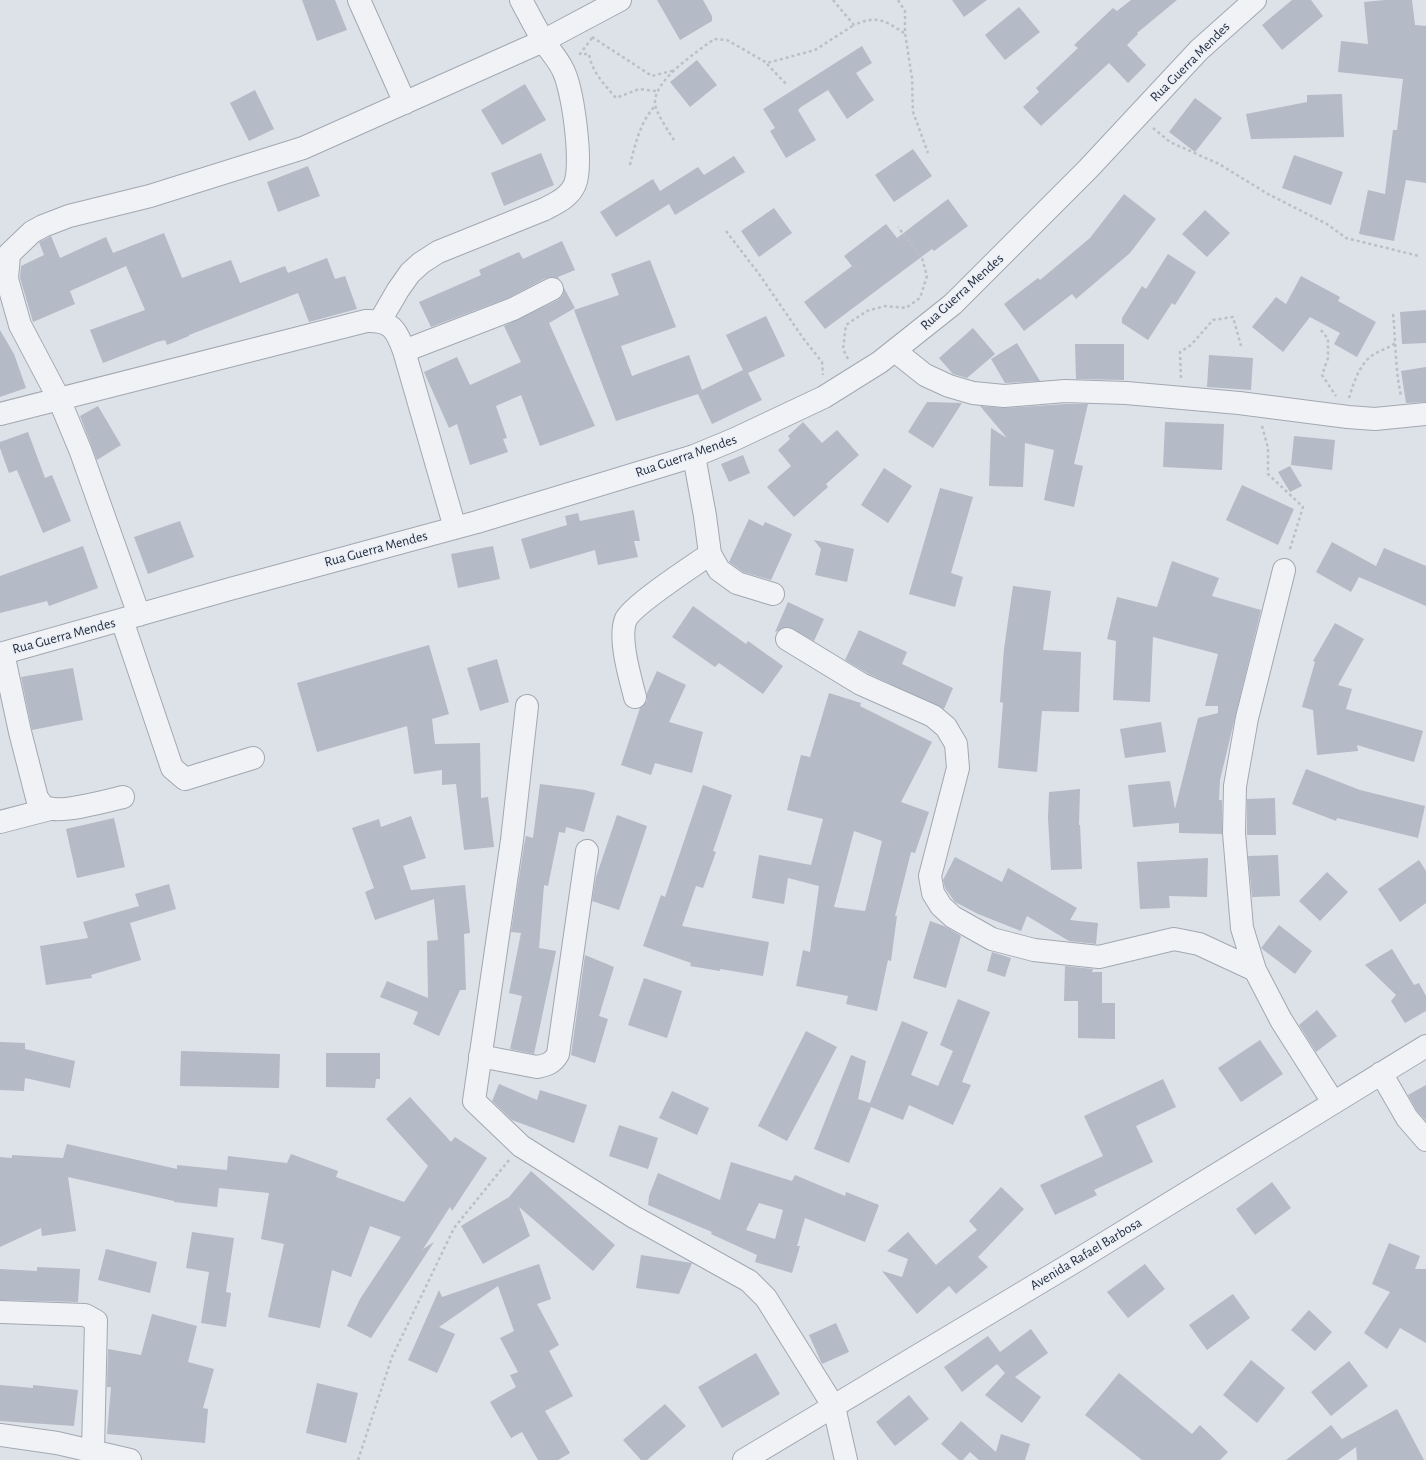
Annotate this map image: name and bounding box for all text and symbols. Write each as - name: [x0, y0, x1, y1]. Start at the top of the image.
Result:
- street label: Rua Guerra Mendes: [1147, 19, 1233, 105]
- street label: Rua Guerra Mendes: [917, 250, 1007, 334]
- street label: Rua Guerra Mendes: [633, 431, 739, 481]
- street label: Rua Guerra Mendes: [323, 527, 429, 571]
- street label: Rua Guerra Mendes: [11, 614, 117, 658]
- street label: Avenida Rafael Barbosa: [1027, 1214, 1145, 1294]

